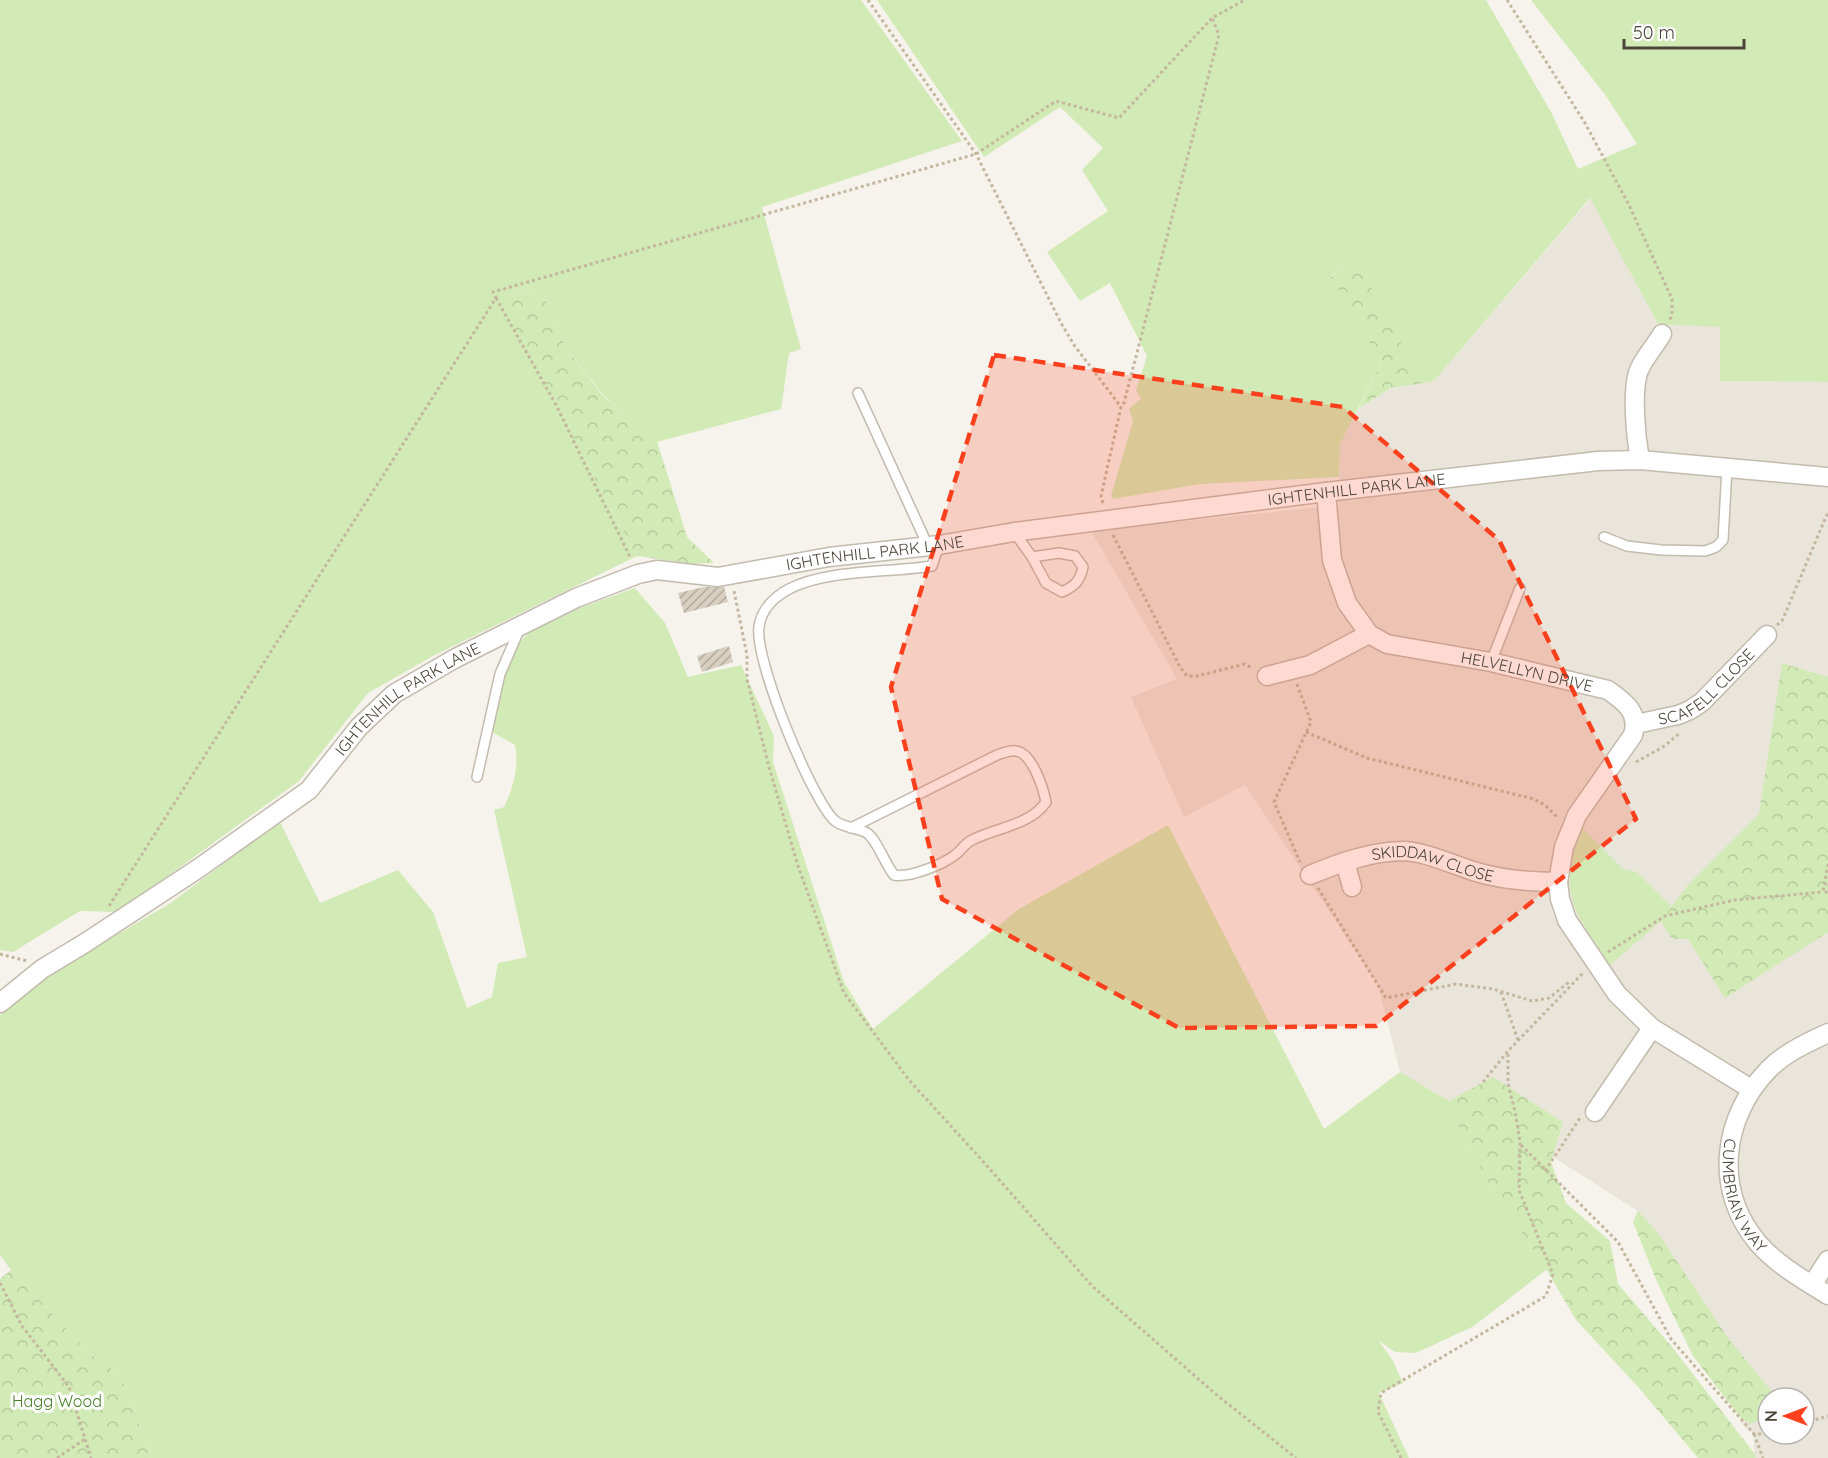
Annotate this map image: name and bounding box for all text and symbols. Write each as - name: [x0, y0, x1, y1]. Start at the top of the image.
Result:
- scale bar: [1624, 12, 1744, 50]
- text: 50 m: [1633, 21, 1675, 44]
- street label: IGHTENHILL PARK LANE: [1266, 468, 1446, 509]
- street label: IGHTENHILL PARK LANE: [784, 531, 965, 575]
- street label: IGHTENHILL PARK LANE: [330, 638, 483, 759]
- street label: SCAFELL CLOSE: [1656, 644, 1759, 729]
- street label: HELVELLYN DRIVE: [1459, 647, 1595, 696]
- street label: SKIDDAW CLOSE: [1370, 841, 1496, 886]
- street label: CUMBRIAN WAY: [1718, 1137, 1771, 1256]
- north arrow: [1756, 1386, 1816, 1446]
- park label: Hagg Wood: [12, 1391, 102, 1411]
- text: N: [1761, 1410, 1781, 1422]

